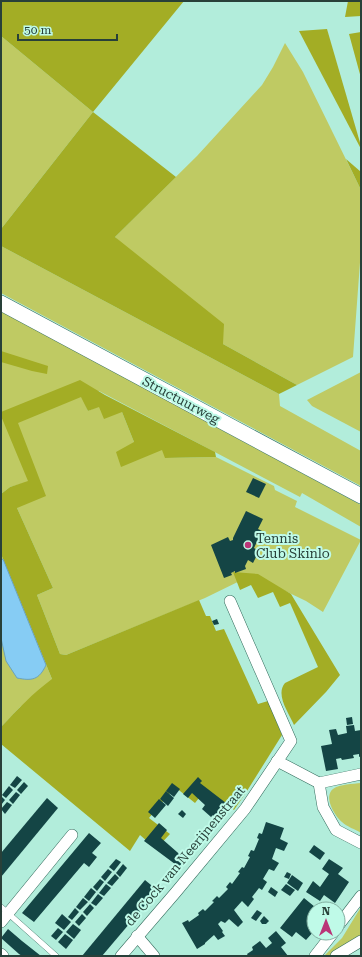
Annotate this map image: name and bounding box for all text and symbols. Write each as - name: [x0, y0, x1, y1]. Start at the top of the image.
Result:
- scale bar: [18, 16, 117, 42]
- text: 50 m: [24, 23, 51, 37]
- street label: Structuurweg: [140, 373, 223, 427]
- place label: Tennis Club Skinlo: [256, 531, 330, 561]
- marker: Tennis Club Skinlo: [243, 540, 253, 550]
- street label: de Cock van Neerijnenstraat: [122, 783, 248, 929]
- north arrow: [306, 901, 346, 941]
- text: N: [322, 905, 331, 918]

